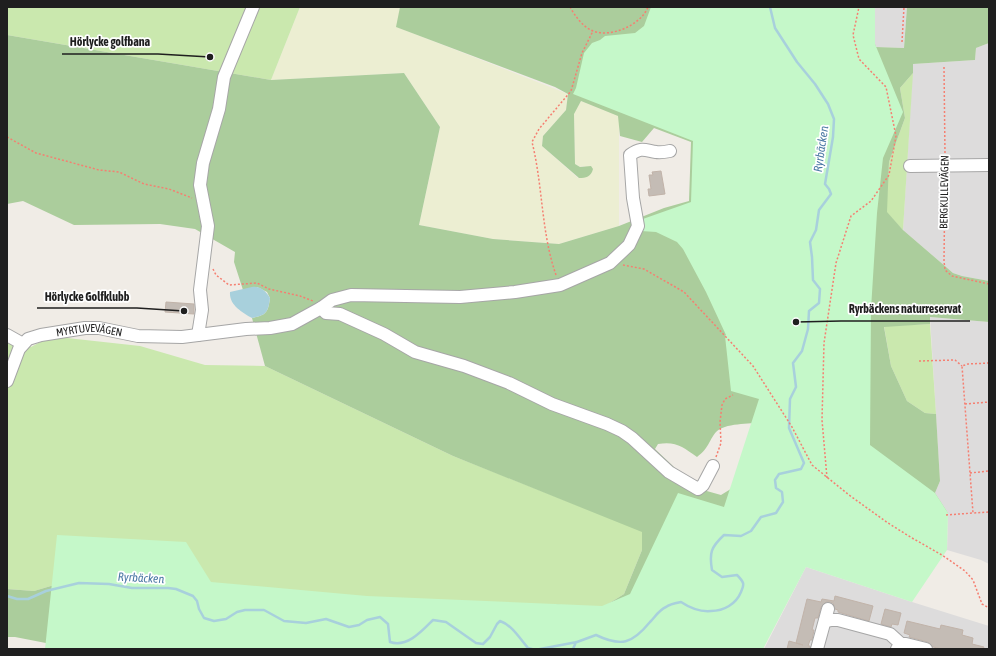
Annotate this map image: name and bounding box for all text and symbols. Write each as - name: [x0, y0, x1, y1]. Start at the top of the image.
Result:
- callout: Hörlycke golfbana: [62, 30, 158, 54]
- text: Hörlycke golfbana: [70, 35, 151, 49]
- water label: Ryrbäcken: [811, 125, 831, 173]
- street label: BERGKULLEVÄGEN: [937, 155, 951, 229]
- callout: Hörlycke Golfklubb: [37, 284, 137, 308]
- text: Hörlycke Golfklubb: [45, 290, 130, 304]
- callout: Ryrbäckens naturreservat: [841, 297, 970, 321]
- text: Ryrbäckens naturreservat: [849, 302, 962, 316]
- street label: MYRTUVEVÄGEN: [55, 322, 123, 339]
- water label: Ryrbäcken: [117, 570, 165, 586]

